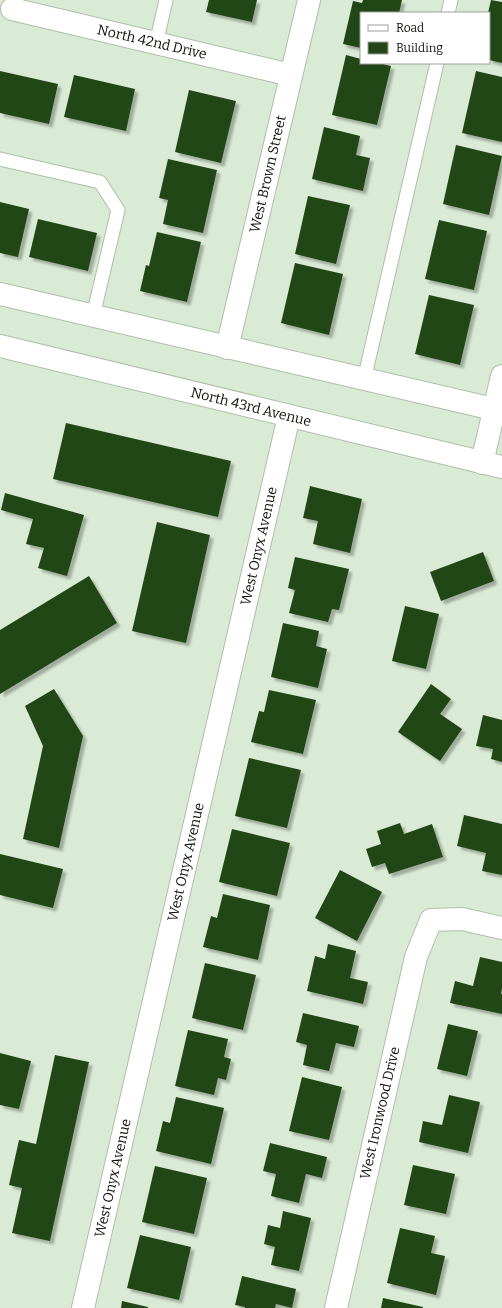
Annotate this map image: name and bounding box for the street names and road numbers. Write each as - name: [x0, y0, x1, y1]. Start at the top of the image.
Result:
- street label: North 42nd Drive: [96, 21, 208, 63]
- street label: West Brown Street: [246, 114, 290, 234]
- street label: North 43rd Avenue: [189, 384, 313, 430]
- street label: West Onyx Avenue: [237, 485, 281, 607]
- street label: West Onyx Avenue: [164, 801, 208, 923]
- street label: West Ironwood Drive: [356, 1045, 404, 1181]
- street label: West Onyx Avenue: [91, 1117, 135, 1239]

